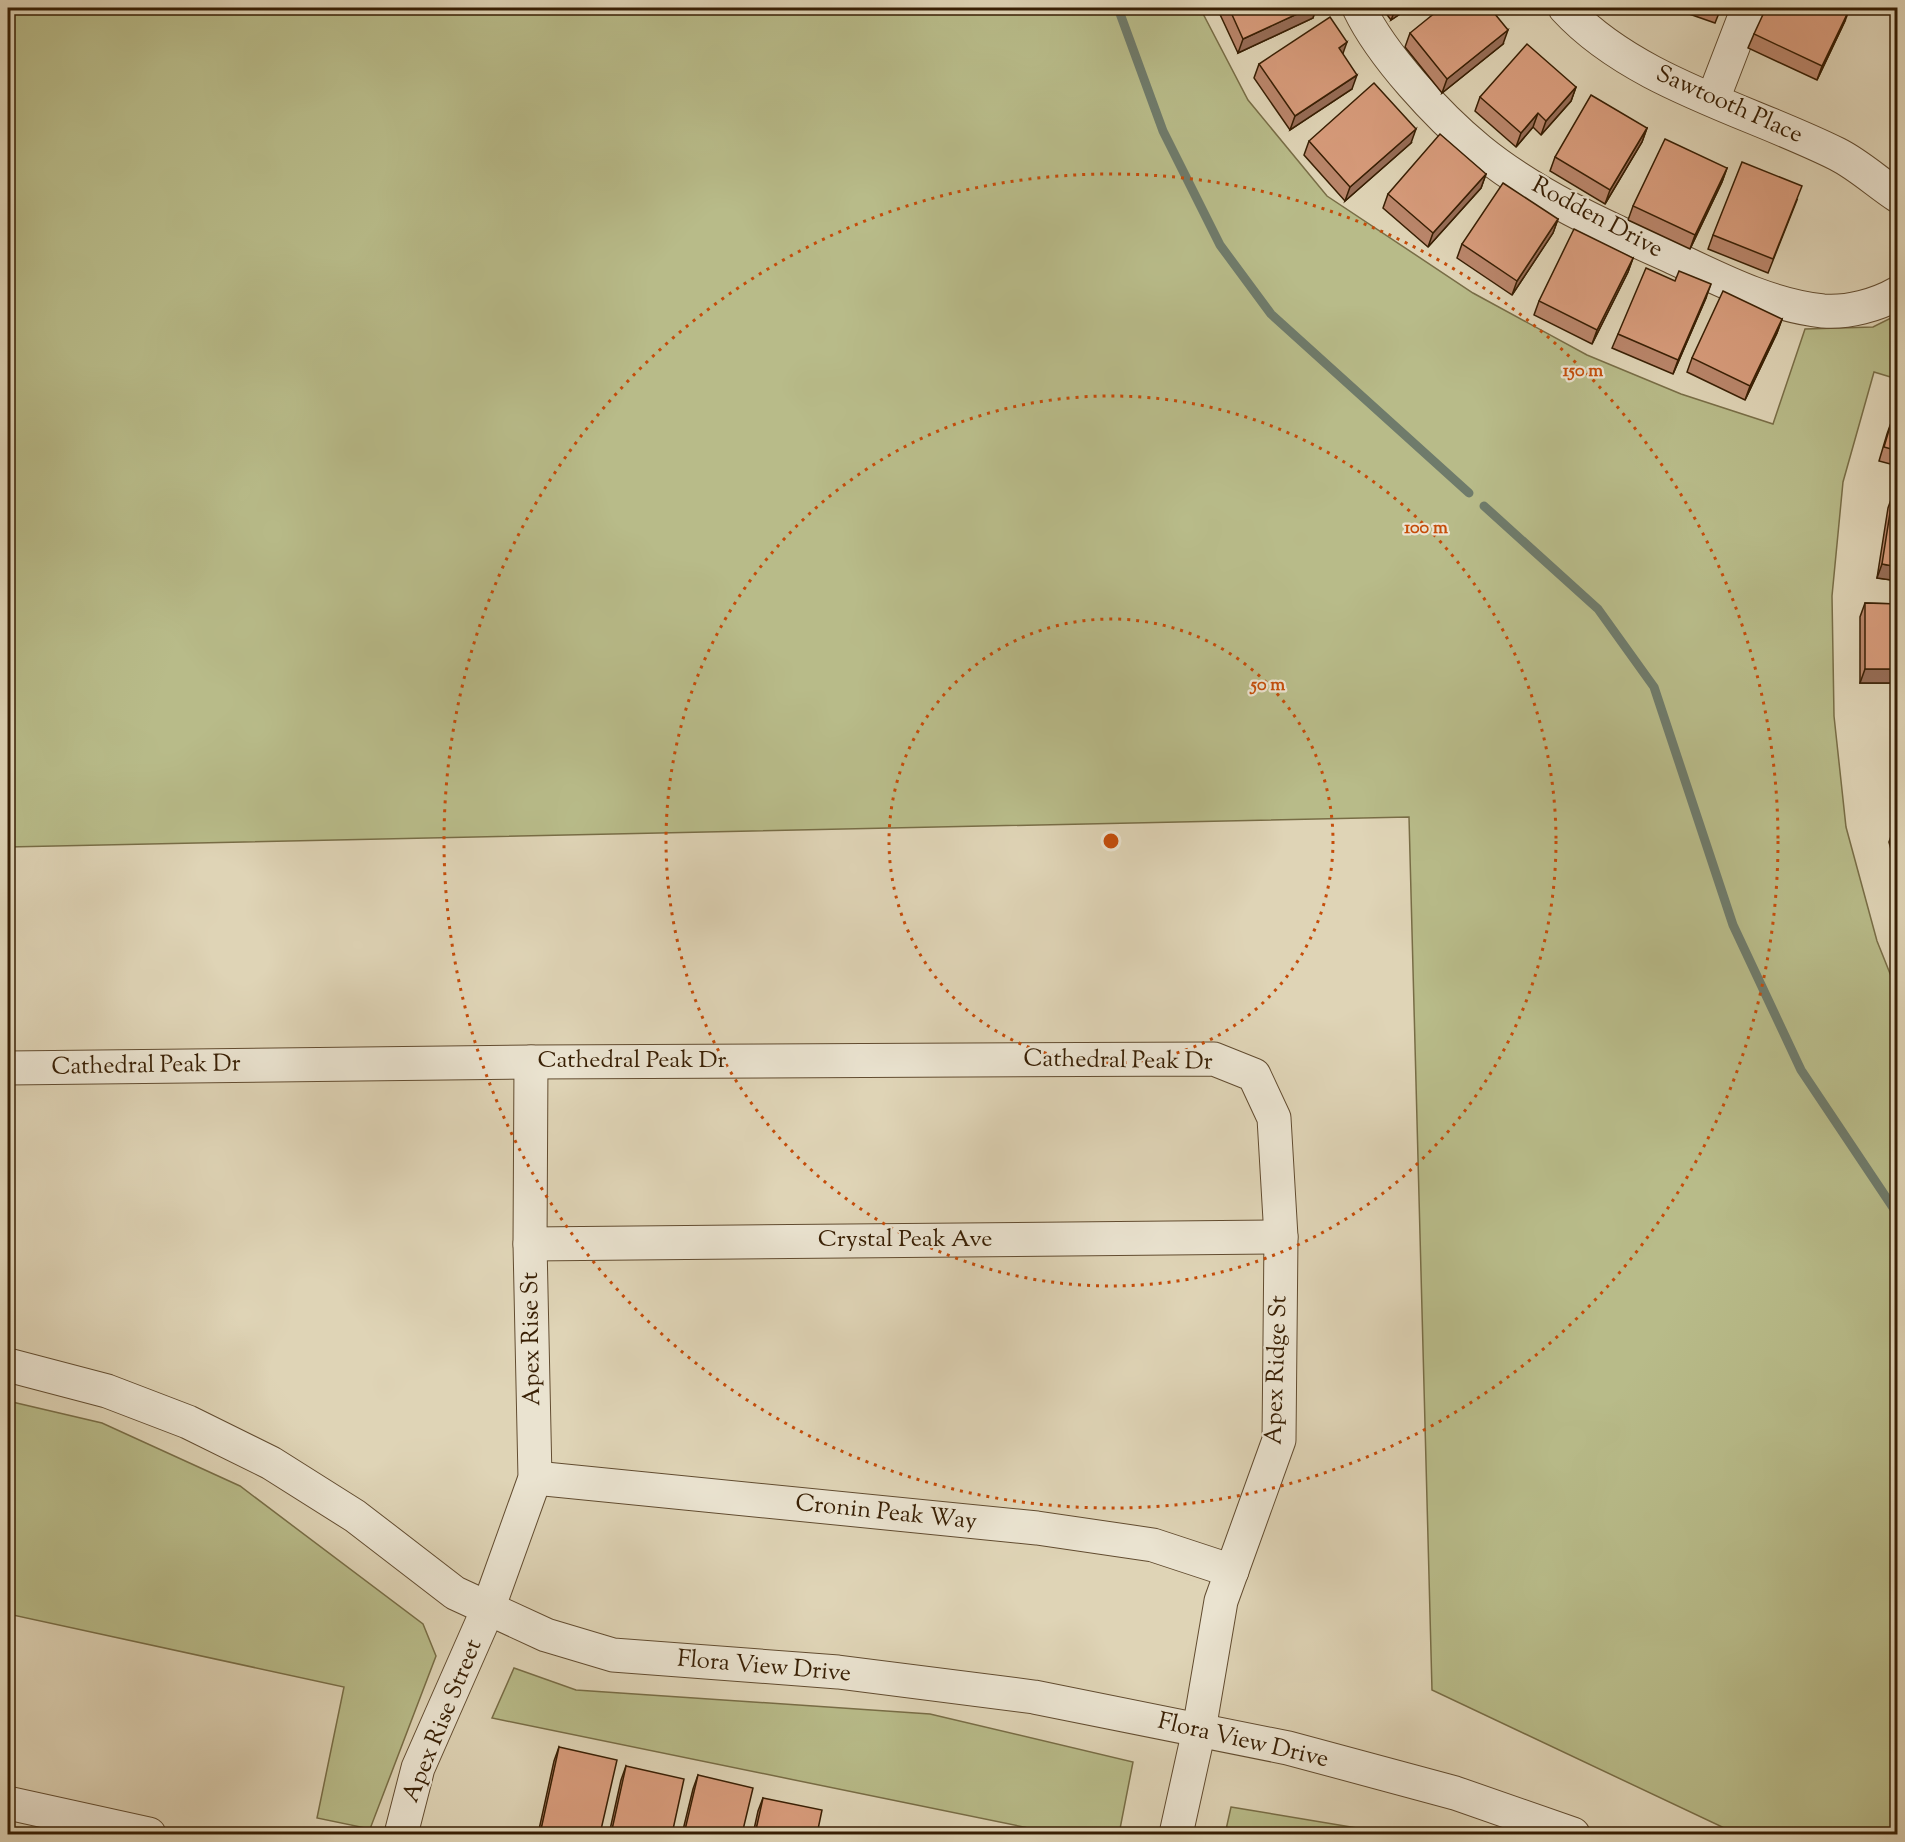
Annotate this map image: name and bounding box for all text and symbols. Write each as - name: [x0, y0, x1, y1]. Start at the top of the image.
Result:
- street label: Sawtooth Place: [1650, 57, 1808, 153]
- street label: Rodden Drive: [1525, 169, 1669, 267]
- text: 150 m: [1563, 359, 1603, 385]
- text: 100 m: [1404, 516, 1448, 542]
- text: 50 m: [1249, 673, 1285, 699]
- centre of rings: [1101, 831, 1121, 851]
- street label: Cathedral Peak Dr: [1023, 1042, 1213, 1080]
- street label: Cathedral Peak Dr: [537, 1044, 727, 1078]
- street label: Cathedral Peak Dr: [51, 1047, 241, 1085]
- street label: Crystal Peak Ave: [818, 1223, 992, 1257]
- street label: Apex Rise St: [514, 1272, 550, 1406]
- street label: Apex Ridge St: [1257, 1295, 1297, 1445]
- street label: Cronin Peak Way: [794, 1487, 978, 1539]
- street label: Apex Rise Street: [395, 1634, 491, 1808]
- street label: Flora View Drive: [676, 1642, 852, 1692]
- street label: Flora View Drive: [1154, 1705, 1332, 1777]

